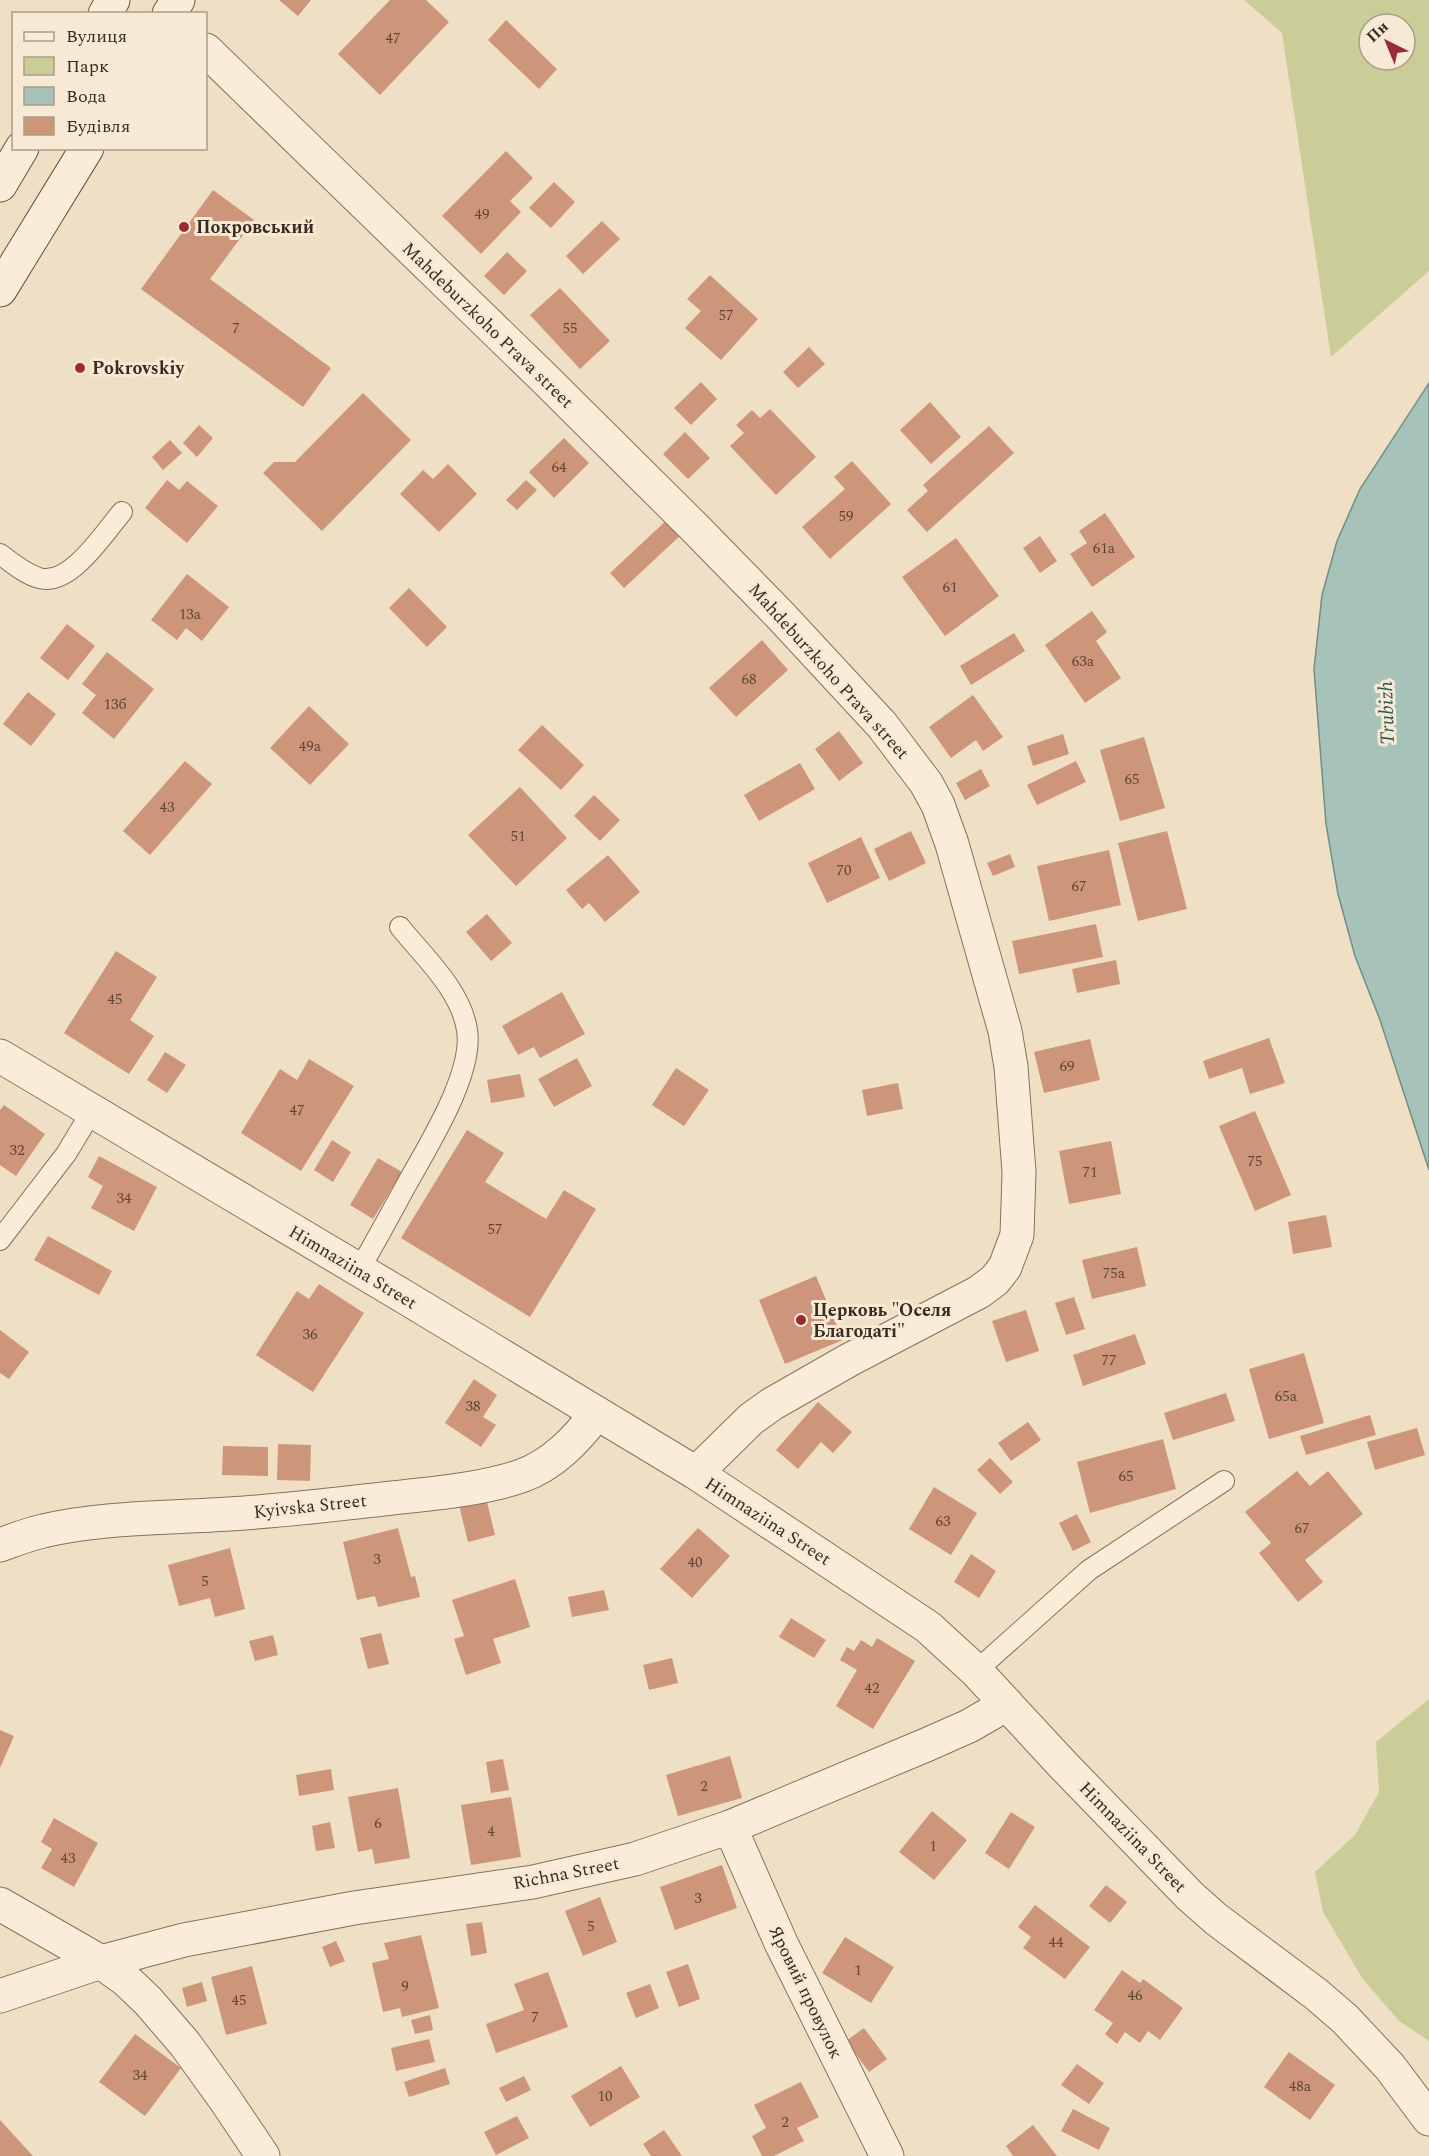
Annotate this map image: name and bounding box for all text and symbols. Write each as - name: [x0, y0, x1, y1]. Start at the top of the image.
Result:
- legend: [12, 12, 207, 150]
- north arrow: [1357, 12, 1417, 72]
- text: Пн: [1361, 15, 1394, 48]
- text: Вулиця: [66, 23, 127, 50]
- house number: 47: [385, 27, 401, 50]
- text: Парк: [66, 53, 109, 80]
- text: Вода: [66, 83, 106, 110]
- text: Будівля: [66, 113, 130, 140]
- house number: 49: [474, 203, 490, 226]
- place label: Покровський: [196, 214, 314, 241]
- marker: Покровський: [177, 220, 191, 234]
- street label: Mahdeburzkoho Prava street: [396, 236, 580, 415]
- house number: 57: [718, 304, 734, 327]
- house number: 7: [232, 317, 240, 340]
- house number: 55: [562, 317, 578, 340]
- place label: Pokrovskiy: [92, 355, 186, 382]
- marker: Pokrovskiy: [73, 361, 87, 375]
- house number: 64: [551, 456, 567, 479]
- house number: 59: [838, 505, 854, 528]
- house number: 61а: [1093, 537, 1116, 560]
- house number: 61: [942, 576, 958, 599]
- street label: Mahdeburzkoho Prava street: [742, 577, 915, 766]
- house number: 13а: [179, 603, 202, 626]
- house number: 63а: [1072, 650, 1095, 673]
- house number: 68: [741, 668, 757, 691]
- water label: Trubizh: [1371, 681, 1403, 745]
- house number: 13б: [103, 693, 127, 716]
- house number: 49а: [299, 735, 322, 758]
- house number: 65: [1124, 768, 1140, 791]
- house number: 43: [159, 796, 175, 819]
- house number: 51: [510, 825, 526, 848]
- house number: 70: [836, 859, 852, 882]
- house number: 67: [1071, 875, 1087, 898]
- house number: 45: [107, 988, 123, 1011]
- house number: 69: [1059, 1055, 1075, 1078]
- house number: 47: [289, 1099, 305, 1122]
- house number: 32: [9, 1139, 25, 1162]
- house number: 75: [1247, 1150, 1263, 1173]
- house number: 71: [1082, 1161, 1098, 1184]
- house number: 34: [116, 1187, 132, 1210]
- street label: Himnaziina Street: [283, 1218, 422, 1316]
- house number: 57: [487, 1218, 503, 1241]
- house number: 75а: [1103, 1262, 1126, 1285]
- place label: Церковь "Оселя Благодаті": [813, 1297, 952, 1345]
- marker: Церковь "Оселя Благодаті": [794, 1313, 808, 1327]
- house number: 36: [302, 1323, 318, 1346]
- house number: 77: [1101, 1349, 1117, 1372]
- house number: 65а: [1275, 1385, 1298, 1408]
- house number: 38: [465, 1395, 481, 1418]
- house number: 65: [1118, 1465, 1134, 1488]
- street label: Himnaziina Street: [699, 1470, 836, 1572]
- street label: Kyivska Street: [252, 1487, 368, 1526]
- house number: 63: [935, 1510, 951, 1533]
- house number: 67: [1294, 1517, 1310, 1540]
- house number: 3: [373, 1548, 381, 1571]
- house number: 40: [687, 1551, 703, 1574]
- house number: 5: [201, 1570, 209, 1593]
- house number: 42: [864, 1677, 880, 1700]
- house number: 2: [700, 1775, 708, 1798]
- street label: Himnaziina Street: [1072, 1776, 1193, 1899]
- house number: 6: [374, 1812, 382, 1835]
- house number: 4: [487, 1820, 495, 1843]
- house number: 1: [929, 1835, 937, 1858]
- house number: 43: [60, 1847, 76, 1870]
- street label: Richna Street: [511, 1850, 621, 1897]
- house number: 3: [694, 1887, 702, 1910]
- house number: 5: [587, 1915, 595, 1938]
- street label: Яровий провулок: [762, 1921, 850, 2064]
- house number: 44: [1048, 1931, 1064, 1954]
- house number: 1: [854, 1959, 862, 1982]
- house number: 9: [401, 1975, 409, 1998]
- house number: 46: [1127, 1984, 1143, 2007]
- house number: 45: [231, 1989, 247, 2012]
- house number: 7: [531, 2006, 539, 2029]
- house number: 34: [132, 2064, 148, 2087]
- house number: 48а: [1289, 2075, 1312, 2098]
- house number: 10: [597, 2085, 613, 2108]
- house number: 2: [781, 2111, 789, 2134]

